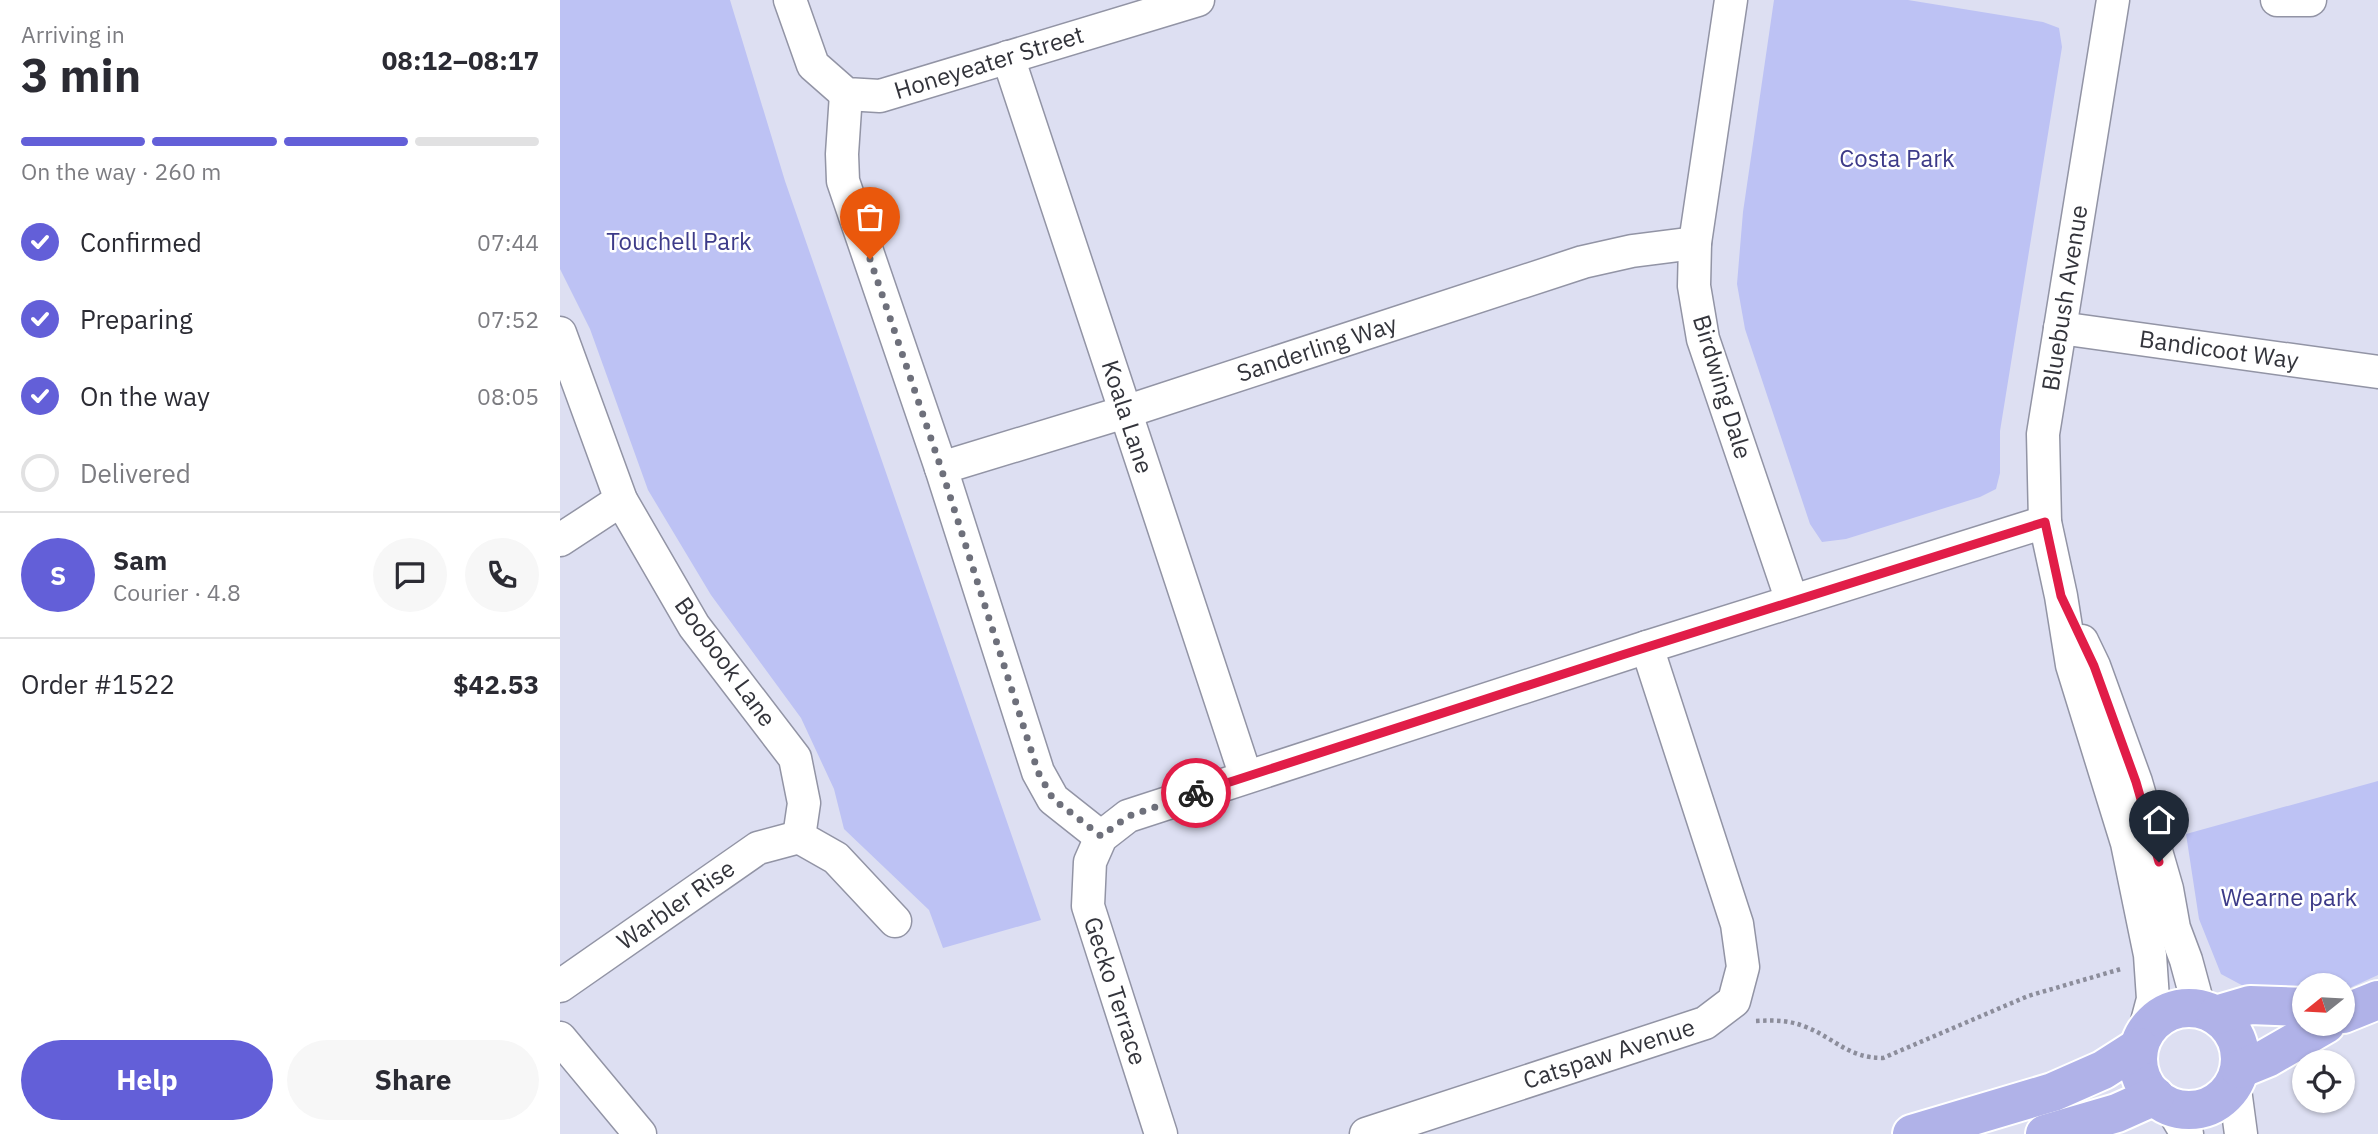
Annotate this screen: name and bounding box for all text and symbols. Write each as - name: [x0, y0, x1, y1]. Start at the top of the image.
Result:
- street label: Honeyeater Street: [890, 18, 1087, 106]
- text: Arriving in: [21, 19, 125, 49]
- text: 08:12–08:17: [382, 43, 539, 77]
- text: 3 min: [21, 45, 141, 105]
- park label: Costa Park: [1839, 142, 1955, 174]
- text: On the way · 260 m: [21, 156, 221, 186]
- pin: [840, 187, 900, 259]
- icon: bag: [851, 198, 889, 236]
- street label: Bluebush Avenue: [2034, 203, 2094, 393]
- icon: check: [21, 223, 59, 261]
- text: Confirmed: [80, 225, 202, 259]
- park label: Touchell Park: [606, 225, 752, 257]
- text: 07:44: [477, 227, 539, 257]
- icon: check: [21, 300, 59, 338]
- text: Preparing: [80, 302, 193, 336]
- text: 07:52: [477, 304, 539, 334]
- street label: Sanderling Way: [1233, 307, 1401, 389]
- street label: Birdwing Dale: [1686, 311, 1760, 463]
- street label: Bandicoot Way: [2137, 322, 2301, 376]
- street label: Koala Lane: [1095, 356, 1161, 478]
- icon: check: [21, 377, 59, 415]
- text: On the way: [80, 379, 210, 413]
- text: 08:05: [477, 381, 539, 411]
- text: Delivered: [80, 456, 191, 490]
- button: chat: [373, 538, 447, 612]
- button: phone: [465, 538, 539, 612]
- text: Sam: [113, 543, 167, 577]
- text: S: [50, 558, 66, 592]
- text: Courier · 4.8: [113, 577, 241, 607]
- street label: Boobook Lane: [668, 590, 784, 733]
- text: Order #1522: [21, 667, 175, 701]
- text: $42.53: [453, 667, 539, 701]
- courier: [1161, 758, 1231, 828]
- icon: bike: [1177, 774, 1215, 812]
- pin: [2129, 790, 2189, 862]
- icon: home: [2140, 801, 2178, 839]
- street label: Warbler Rise: [610, 852, 741, 957]
- park label: Wearne park: [2221, 881, 2358, 913]
- street label: Gecko Terrace: [1077, 912, 1155, 1069]
- north arrow: [2292, 973, 2356, 1036]
- map controls: [2292, 973, 2355, 1113]
- street label: Catspaw Avenue: [1519, 1010, 1699, 1096]
- button: Help: [21, 1040, 273, 1120]
- button: Share: [287, 1040, 539, 1120]
- button: locate: [2292, 1050, 2355, 1113]

